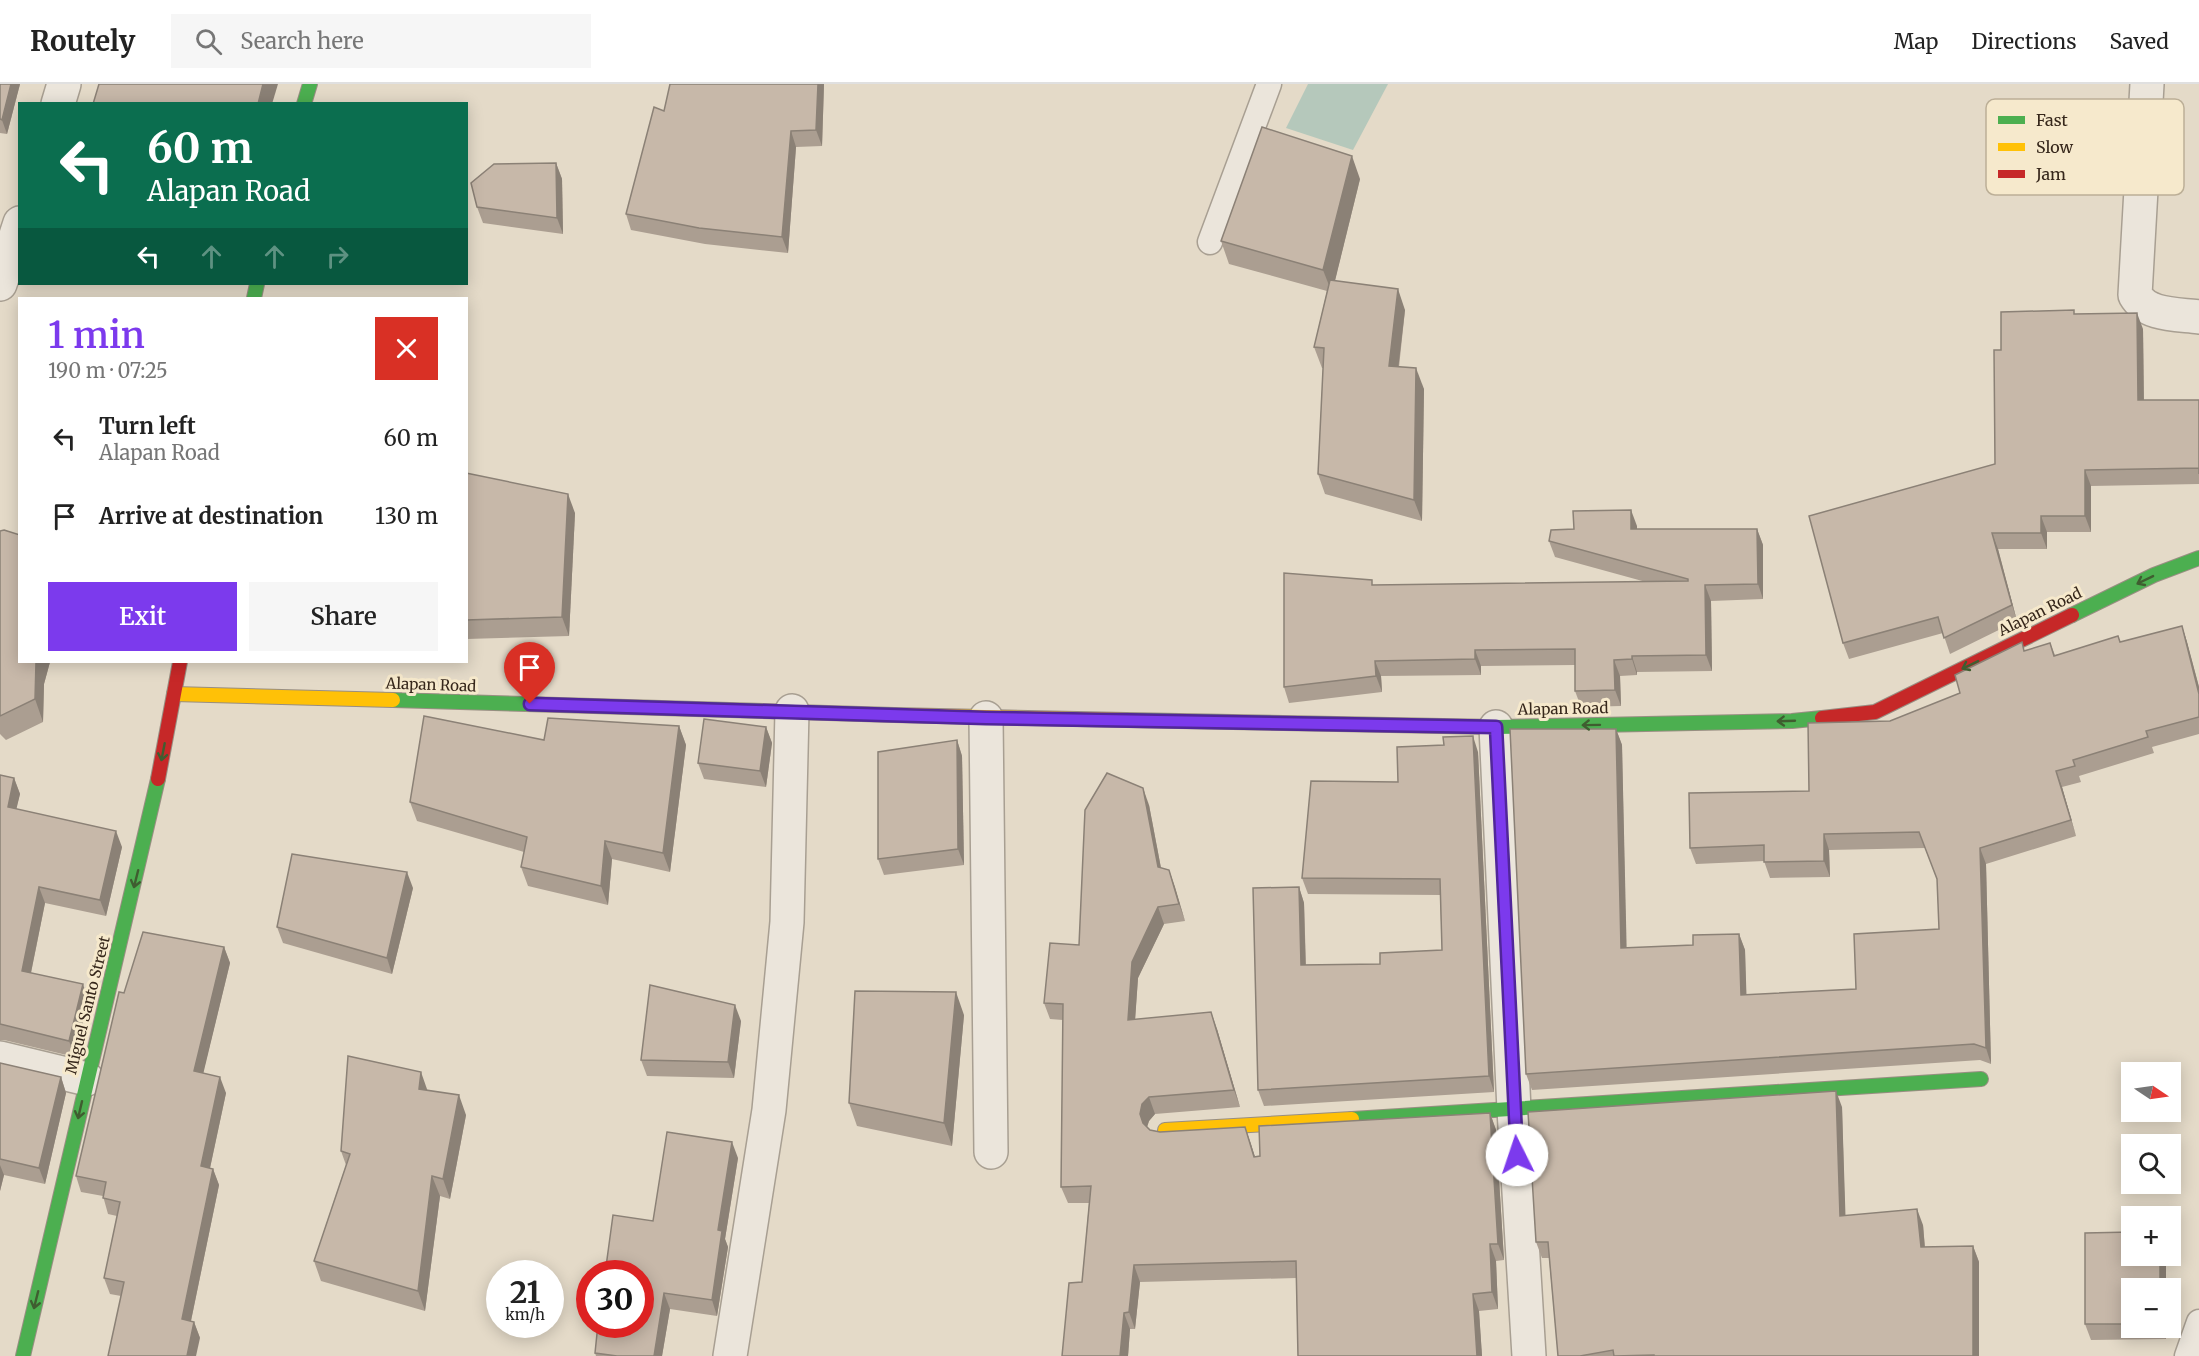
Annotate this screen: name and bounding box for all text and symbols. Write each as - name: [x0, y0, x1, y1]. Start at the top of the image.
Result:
- search box: [171, 14, 591, 68]
- text: Routely: [30, 23, 135, 59]
- icon: search: [192, 25, 225, 58]
- text: Search here: [240, 27, 364, 55]
- text: Map: [1894, 28, 1938, 55]
- text: Directions: [1971, 28, 2076, 55]
- text: Saved: [2109, 28, 2169, 55]
- legend: [1986, 99, 2184, 195]
- text: Fast: [2036, 110, 2069, 130]
- text: 60 m: [147, 122, 253, 174]
- icon: left: [48, 126, 126, 204]
- text: Slow: [2036, 137, 2074, 157]
- text: Jam: [2035, 164, 2066, 184]
- text: Alapan Road: [147, 174, 310, 208]
- icon: left: [132, 240, 165, 273]
- icon: ahead: [195, 240, 228, 273]
- icon: ahead: [258, 240, 291, 273]
- icon: right: [321, 240, 354, 273]
- text: 1 min: [48, 313, 145, 358]
- button: close: [375, 317, 438, 380]
- text: 190 m · 07:25: [48, 358, 168, 383]
- text: Turn left: [99, 412, 196, 440]
- icon: left: [48, 422, 81, 455]
- text: 60 m: [384, 424, 438, 452]
- text: Alapan Road: [99, 440, 220, 465]
- icon: arrive: [48, 500, 81, 533]
- text: Arrive at destination: [99, 502, 323, 530]
- text: 130 m: [375, 502, 438, 530]
- one-way arrow: [2136, 574, 2154, 586]
- button: Exit: [48, 582, 237, 651]
- button: Share: [249, 582, 438, 651]
- street label: Alapan Road: [1994, 583, 2085, 640]
- pin: [504, 642, 555, 704]
- icon: arrive: [513, 651, 546, 684]
- one-way arrow: [1961, 660, 1979, 672]
- street label: Alapan Road: [384, 673, 477, 696]
- street label: Alapan Road: [1516, 698, 1608, 719]
- one-way arrow: [1776, 716, 1796, 727]
- one-way arrow: [1581, 720, 1601, 731]
- one-way arrow: [157, 742, 168, 761]
- one-way arrow: [129, 870, 141, 889]
- street label: Miguel Santo Street: [61, 934, 114, 1076]
- north arrow: [2121, 1062, 2181, 1122]
- map controls: [2121, 1062, 2181, 1338]
- one-way arrow: [74, 1100, 86, 1119]
- position arrow: [1485, 1123, 1549, 1187]
- button: search: [2121, 1134, 2181, 1194]
- button: +: [2121, 1206, 2181, 1266]
- speed limit sign: 30: [576, 1260, 654, 1338]
- text: 21: [510, 1273, 540, 1311]
- button: −: [2121, 1278, 2181, 1338]
- one-way arrow: [30, 1290, 42, 1309]
- text: km/h: [505, 1305, 545, 1324]

